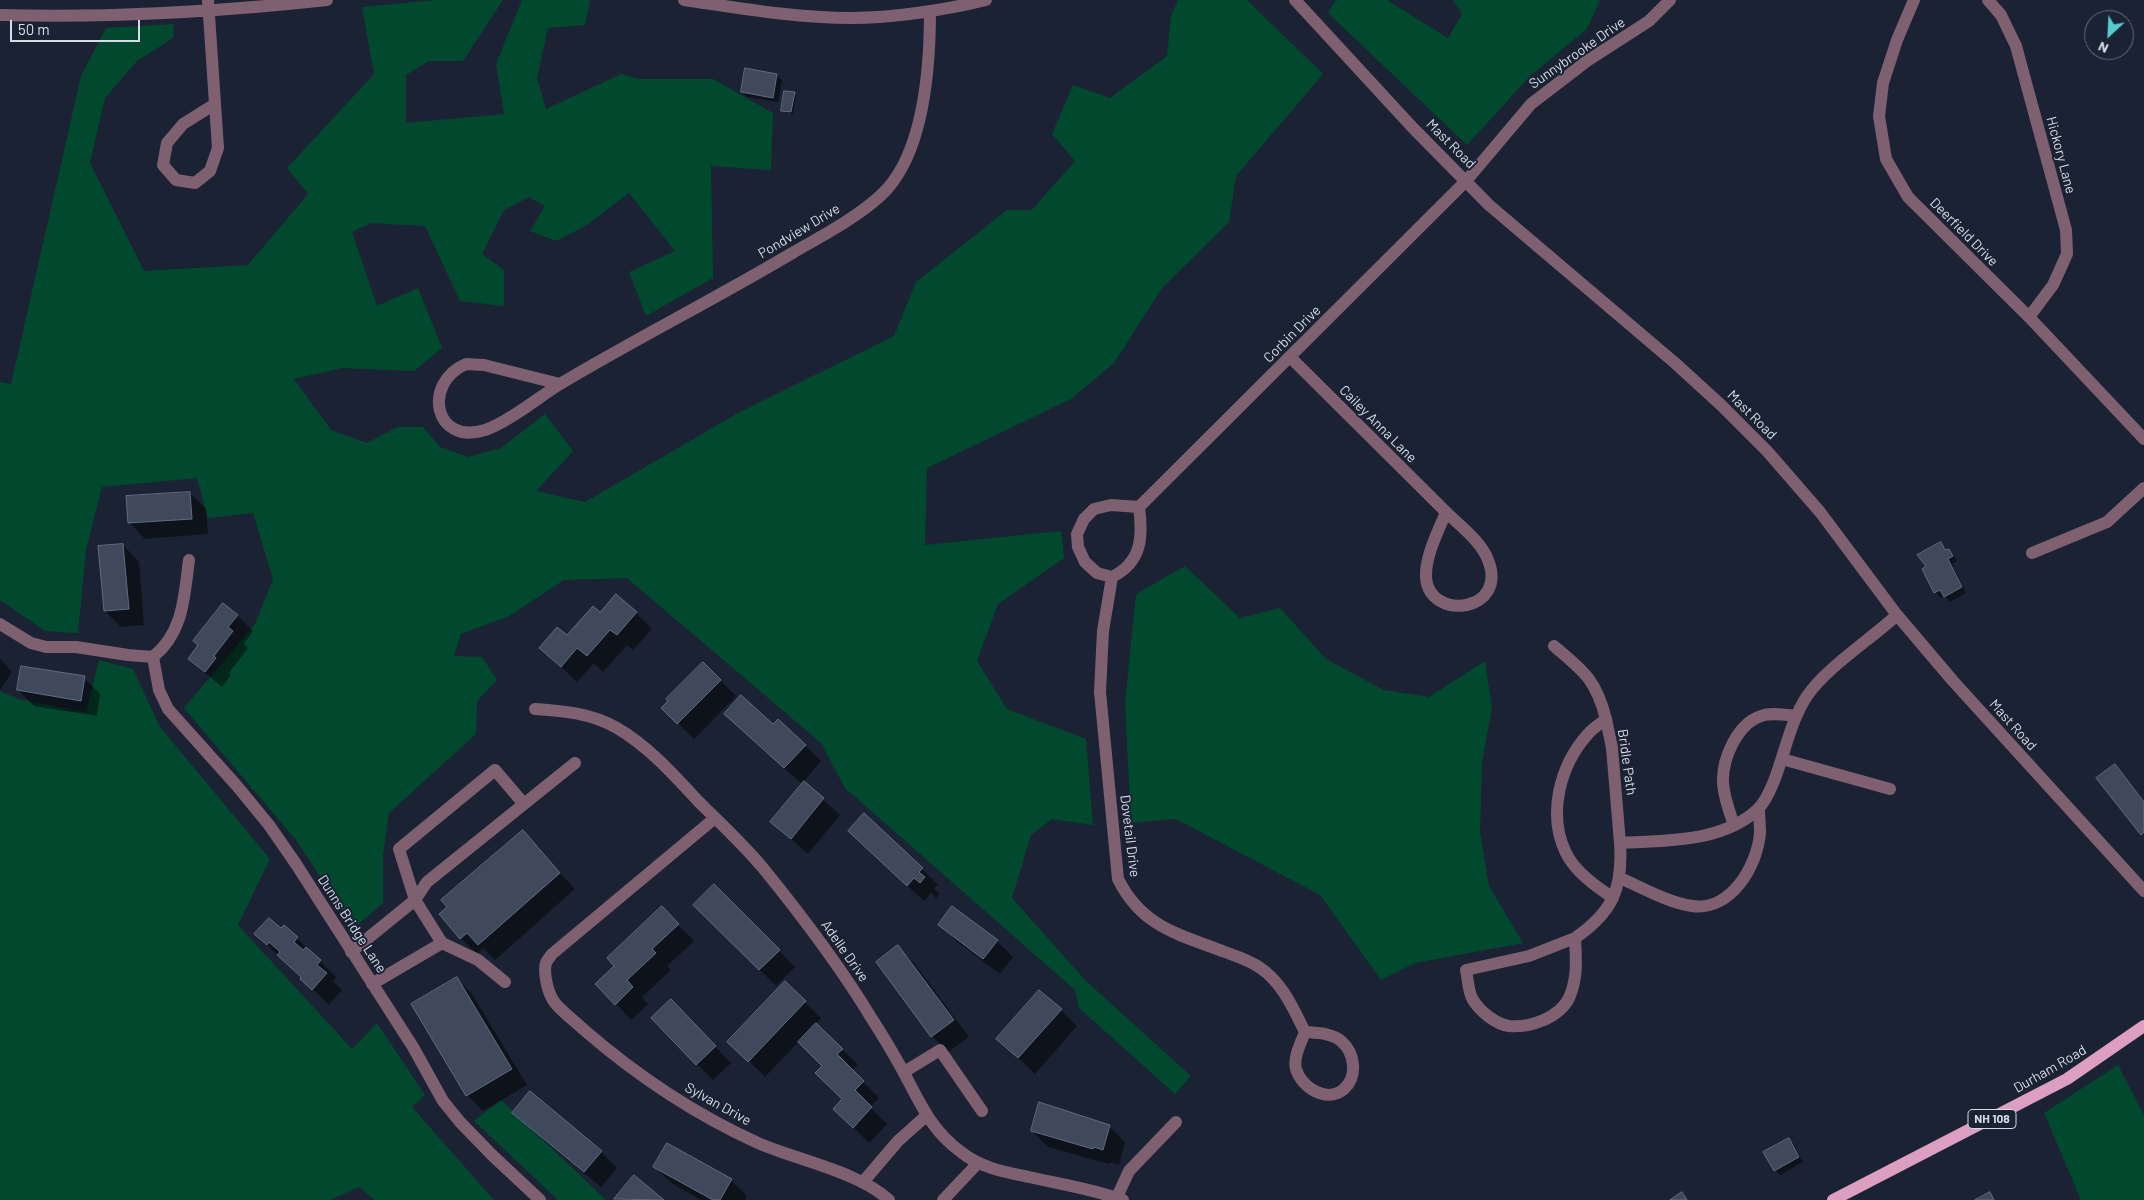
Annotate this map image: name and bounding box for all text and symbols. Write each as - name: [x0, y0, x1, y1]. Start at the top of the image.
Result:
- scale bar: [12, 10, 142, 42]
- north arrow: [2084, 10, 2134, 60]
- street label: Sunnybrooke Drive: [1526, 14, 1628, 92]
- text: 50 m: [18, 20, 50, 38]
- text: N: [2095, 38, 2111, 58]
- street label: Hickory Lane: [2043, 115, 2079, 195]
- street label: Mast Road: [1423, 116, 1479, 172]
- street label: Deerfield Drive: [1926, 194, 2002, 270]
- street label: Pondview Drive: [755, 200, 843, 262]
- street label: Corbin Drive: [1260, 302, 1324, 366]
- street label: Cailey Anna Lane: [1336, 382, 1420, 466]
- street label: Mast Road: [1724, 387, 1780, 443]
- street label: Mast Road: [1986, 696, 2040, 754]
- street label: Bridle Path: [1614, 728, 1640, 796]
- street label: Dovetail Drive: [1117, 794, 1143, 878]
- street label: Dunns Bridge Lane: [314, 872, 390, 976]
- street label: Adelle Drive: [818, 917, 872, 985]
- street label: Durham Road: [2011, 1041, 2089, 1097]
- street label: Sylvan Drive: [682, 1079, 754, 1129]
- road number: NH 108: [1968, 1110, 2016, 1128]

